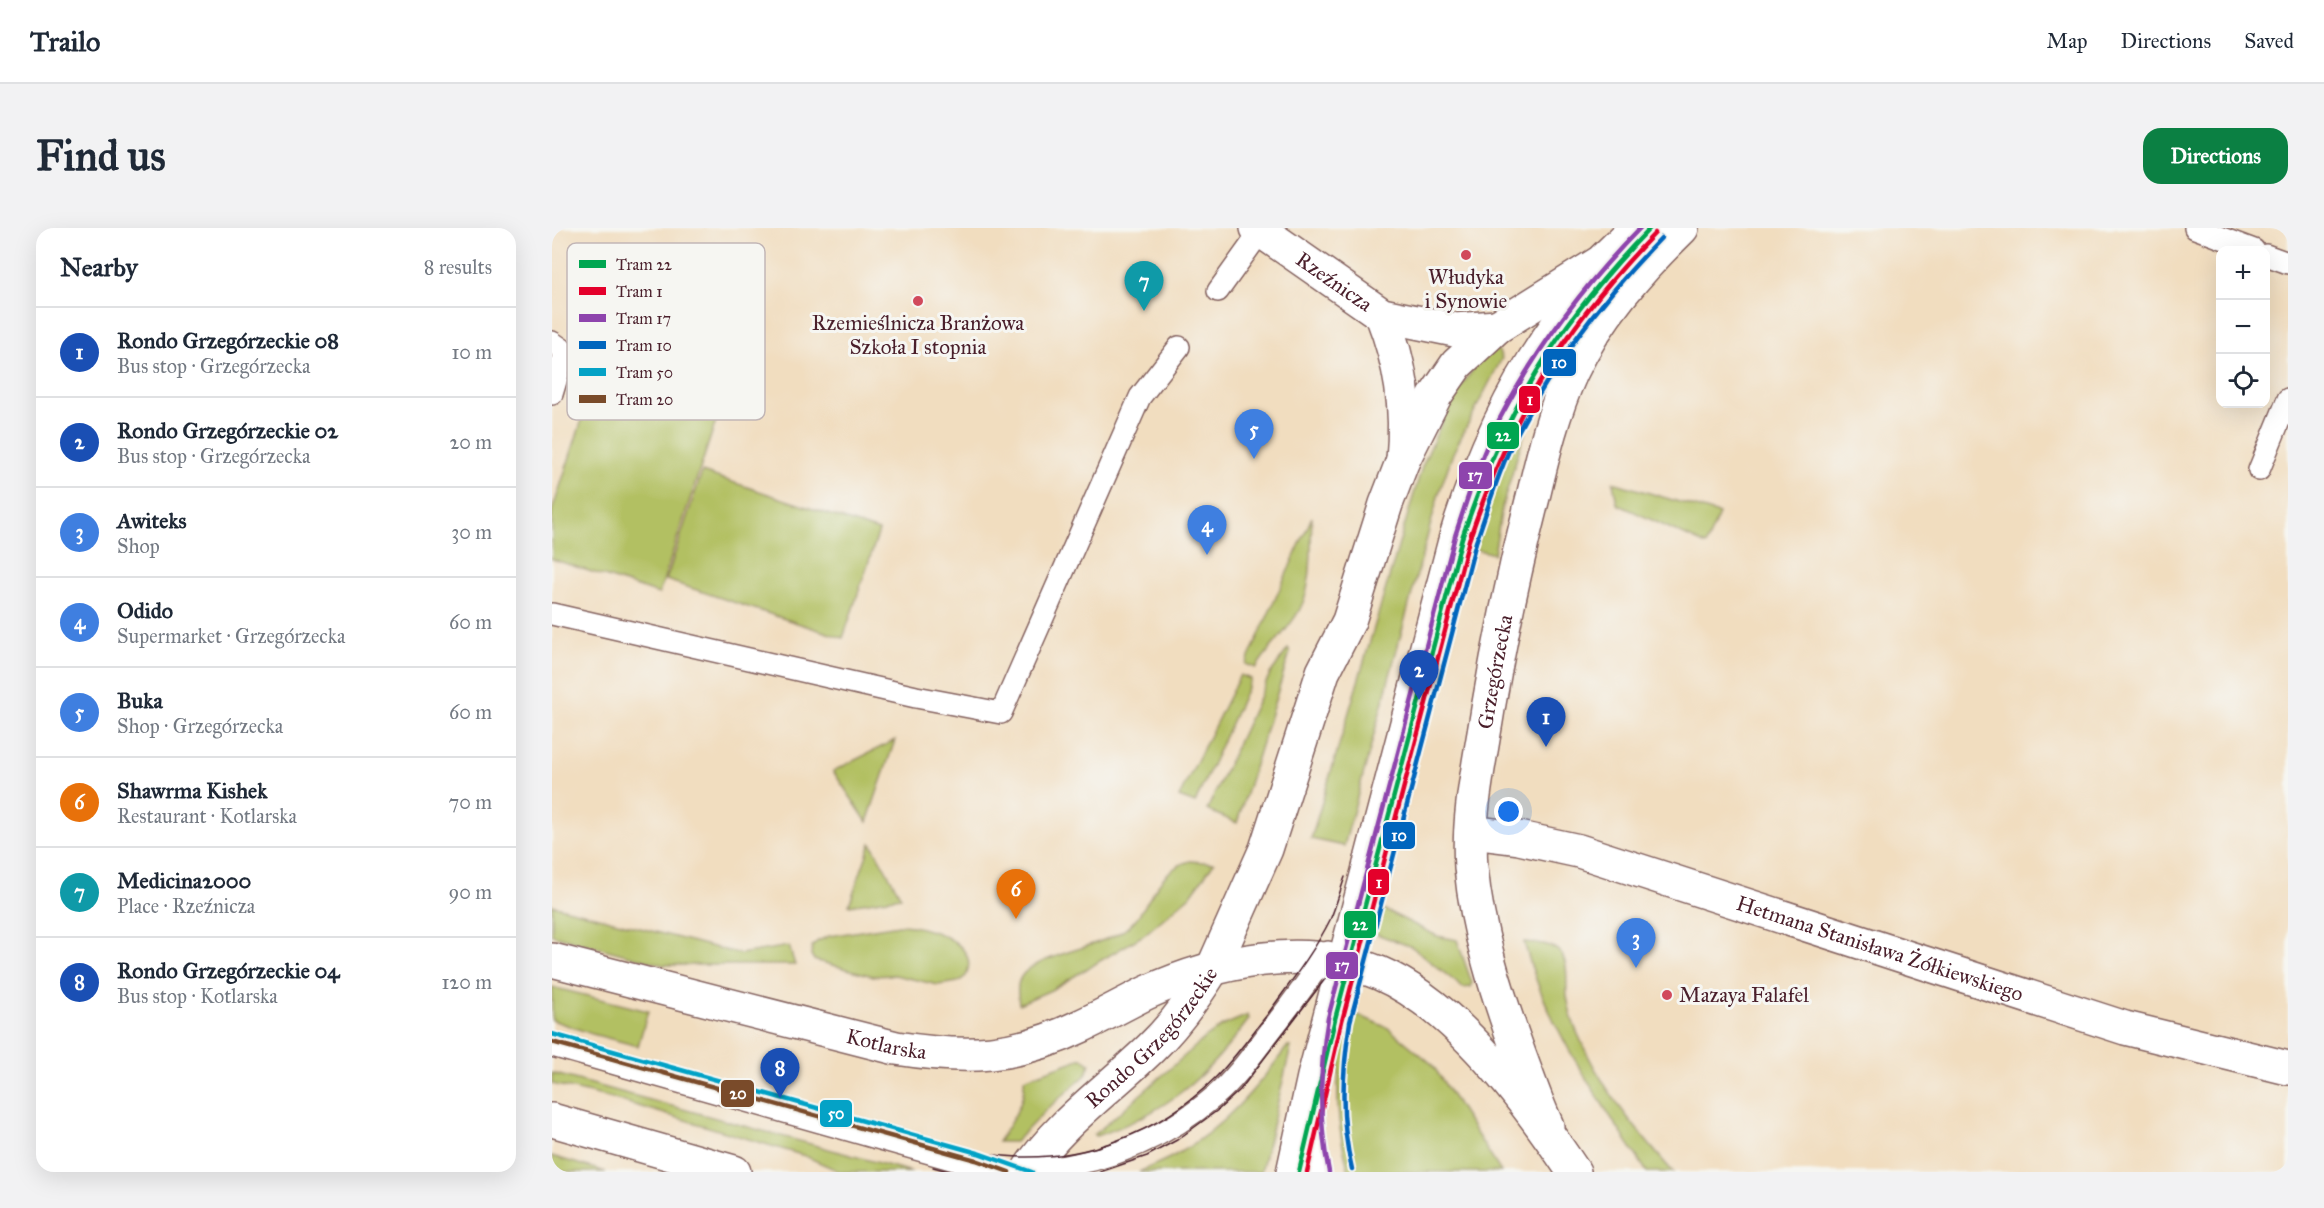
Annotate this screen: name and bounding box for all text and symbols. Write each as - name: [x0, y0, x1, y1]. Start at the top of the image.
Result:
- text: Trailo: [30, 24, 100, 59]
- text: Map: [2047, 28, 2088, 54]
- text: Directions: [2121, 28, 2211, 54]
- text: Saved: [2244, 28, 2294, 54]
- button: Directions: [2143, 128, 2288, 184]
- text: Find us: [36, 130, 166, 182]
- legend: [567, 243, 765, 420]
- street label: Rzeźnicza: [1291, 246, 1378, 317]
- map controls: [2216, 246, 2270, 408]
- button: +: [2216, 246, 2270, 300]
- marker: Włudyka i Synowie: [1459, 248, 1473, 262]
- text: Nearby: [60, 251, 138, 283]
- text: 8 results: [424, 255, 492, 279]
- text: Tram 22: [616, 255, 672, 274]
- pin: 7: [1124, 262, 1164, 311]
- place label: Włudyka i Synowie: [1425, 264, 1507, 314]
- text: Tram 1: [616, 282, 663, 301]
- marker: Rzemieślnicza Branżowa Szkoła I stopnia: [911, 294, 925, 308]
- button: −: [2216, 300, 2270, 354]
- text: Tram 17: [616, 309, 671, 328]
- place label: Rzemieślnicza Branżowa Szkoła I stopnia: [812, 310, 1024, 360]
- text: Rondo Grzegórzeckie 08: [117, 327, 339, 354]
- text: Tram 10: [616, 336, 672, 355]
- text: 1: [76, 340, 83, 364]
- text: 10 m: [451, 340, 492, 364]
- line badge: 10: [1542, 348, 1577, 377]
- text: 10: [1551, 353, 1567, 372]
- text: Bus stop · Grzegórzecka: [117, 354, 311, 378]
- button: locate: [2216, 354, 2270, 408]
- text: Tram 50: [616, 363, 673, 382]
- line badge: 1: [1518, 385, 1541, 414]
- text: Tram 20: [616, 390, 673, 409]
- text: 1: [1527, 390, 1534, 409]
- pin: 5: [1234, 410, 1274, 459]
- text: Rondo Grzegórzeckie 02: [117, 417, 338, 444]
- line badge: 22: [1486, 421, 1520, 450]
- text: 22: [1495, 426, 1512, 445]
- text: 2: [75, 430, 84, 454]
- text: 20 m: [449, 430, 492, 454]
- text: Bus stop · Grzegórzecka: [117, 444, 311, 468]
- line badge: 17: [1458, 461, 1493, 490]
- text: 17: [1468, 466, 1483, 485]
- pin: 4: [1188, 506, 1226, 555]
- text: Awiteks: [117, 507, 187, 534]
- text: 3: [76, 520, 84, 544]
- text: 30 m: [451, 520, 492, 544]
- text: Shop: [117, 534, 160, 558]
- text: Odido: [117, 597, 173, 624]
- text: 4: [74, 610, 85, 634]
- text: 60 m: [449, 610, 492, 634]
- street label: Grzegórzecka: [1472, 612, 1519, 731]
- text: Supermarket · Grzegórzecka: [117, 624, 346, 648]
- pin: 2: [1400, 650, 1438, 700]
- text: Buka: [117, 687, 163, 714]
- pin: 1: [1526, 698, 1566, 747]
- text: 5: [75, 700, 84, 724]
- text: 60 m: [449, 700, 492, 724]
- text: Shop · Grzegórzecka: [117, 714, 283, 738]
- text: Shawrma Kishek: [117, 777, 267, 804]
- text: 6: [74, 790, 85, 814]
- text: 70 m: [449, 790, 492, 814]
- your location: [1494, 797, 1523, 826]
- text: Restaurant · Kotlarska: [117, 804, 297, 828]
- line badge: 10: [1382, 821, 1416, 850]
- text: 10: [1391, 826, 1407, 845]
- text: Medicina2000: [117, 867, 251, 894]
- line badge: 1: [1367, 868, 1390, 896]
- pin: 6: [996, 870, 1036, 919]
- text: 1: [1376, 873, 1383, 892]
- text: 7: [74, 880, 85, 904]
- text: 90 m: [449, 880, 492, 904]
- street label: Hetmana Stanisława Żółkiewskiego: [1733, 890, 2027, 1007]
- text: Place · Rzeźnicza: [117, 894, 255, 918]
- line badge: 22: [1343, 910, 1377, 939]
- text: 22: [1352, 915, 1369, 934]
- pin: 3: [1616, 918, 1656, 968]
- line badge: 17: [1325, 951, 1359, 980]
- text: 17: [1335, 956, 1350, 975]
- text: Rondo Grzegórzeckie 04: [117, 957, 340, 984]
- street label: Rondo Grzegórzeckie: [1080, 962, 1223, 1114]
- text: 8: [74, 970, 85, 994]
- text: 120 m: [441, 970, 492, 994]
- place label: Mazaya Falafel: [1679, 982, 1809, 1008]
- text: Bus stop · Kotlarska: [117, 984, 278, 1008]
- marker: Mazaya Falafel: [1660, 988, 1674, 1002]
- street label: Kotlarska: [844, 1023, 928, 1065]
- pin: 8: [760, 1048, 800, 1098]
- line badge: 20: [720, 1079, 755, 1108]
- text: 20: [729, 1084, 747, 1103]
- line badge: 50: [819, 1099, 853, 1128]
- text: 50: [828, 1104, 844, 1123]

